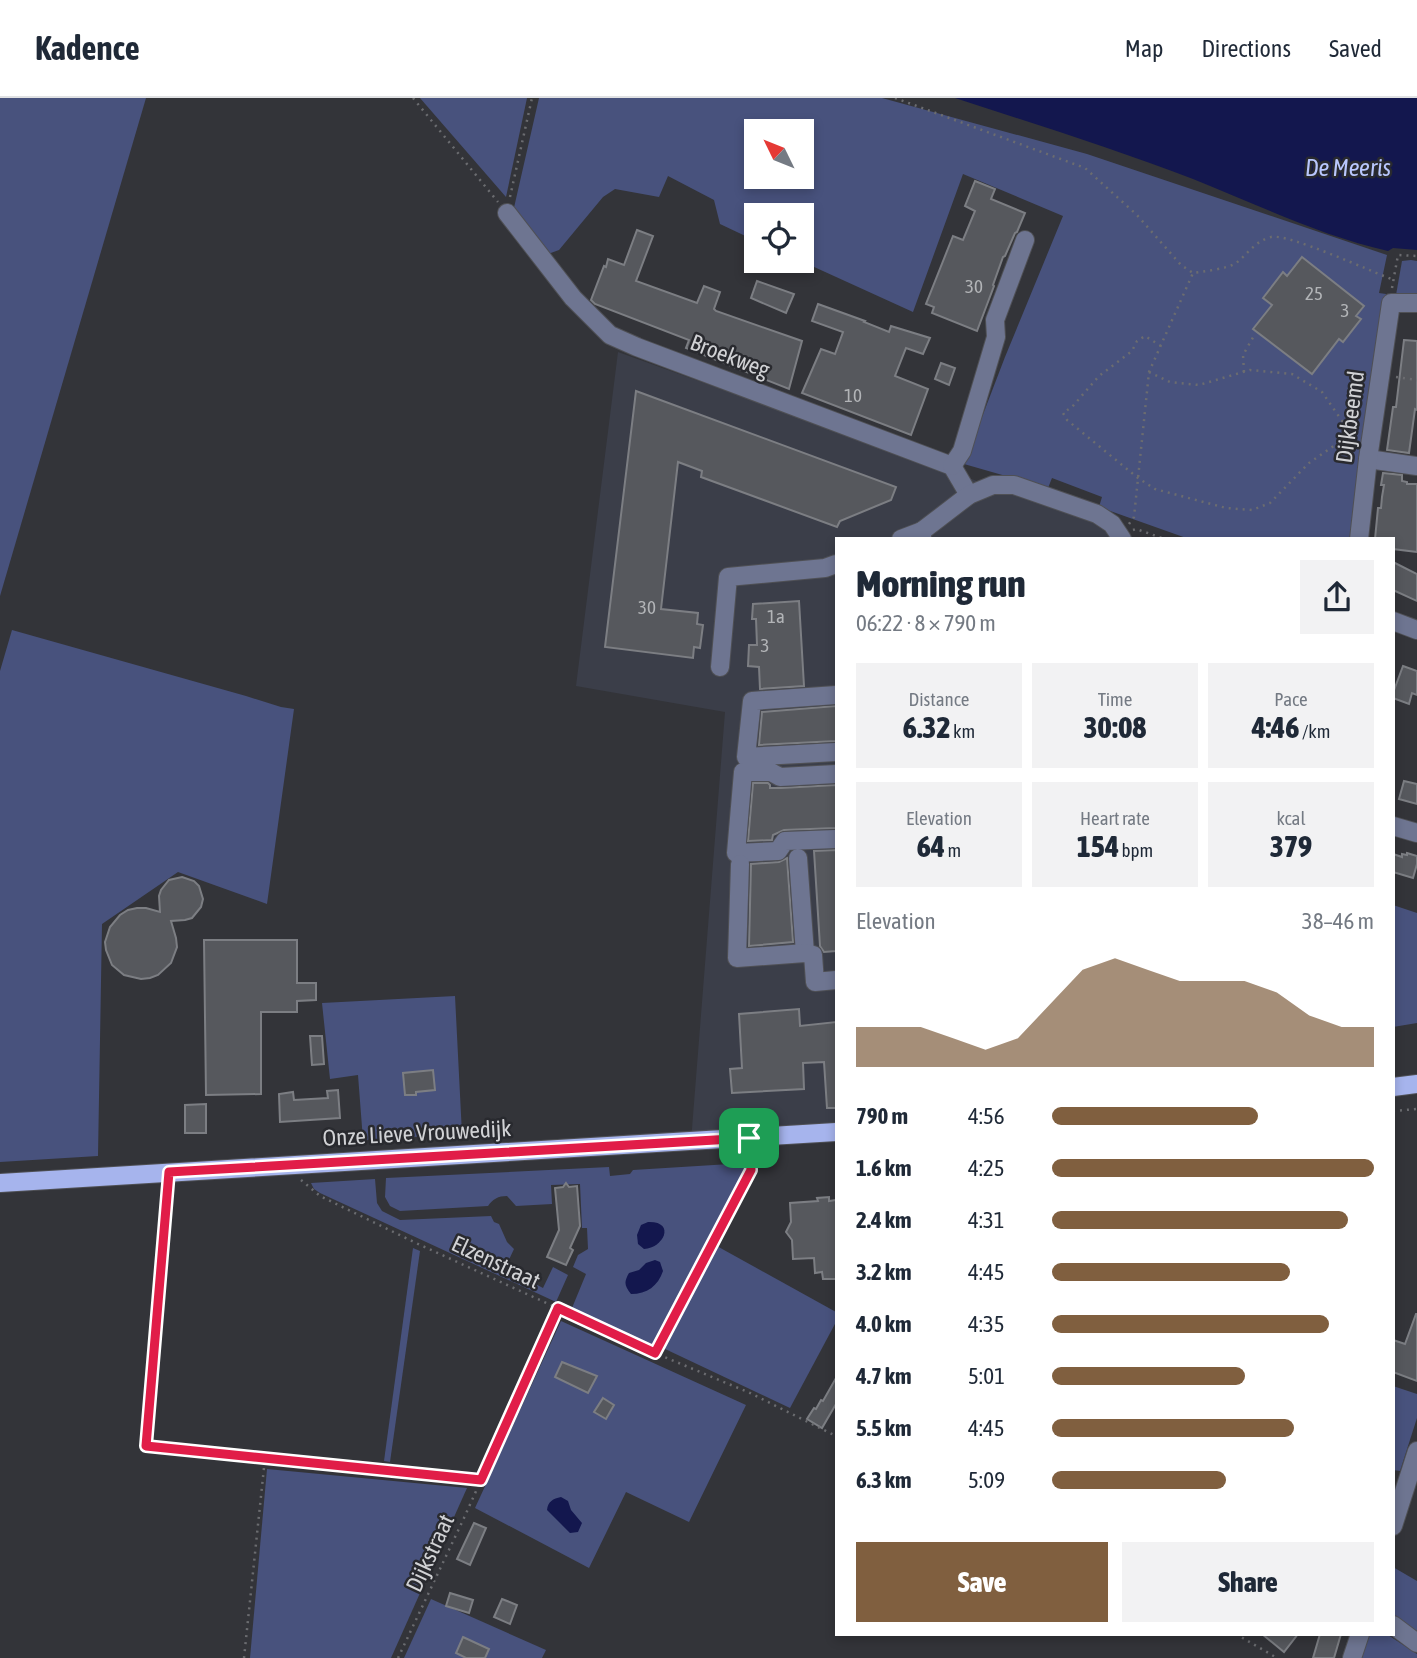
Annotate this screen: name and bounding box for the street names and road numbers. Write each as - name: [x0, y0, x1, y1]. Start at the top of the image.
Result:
- street label: Broekweg: [687, 329, 773, 383]
- street label: Dijkbeemd: [1331, 369, 1369, 465]
- street label: Onze Lieve Vrouwedijk: [322, 1115, 512, 1151]
- street label: Elzenstraat: [448, 1230, 544, 1294]
- street label: Dijkstraat: [401, 1510, 459, 1596]

